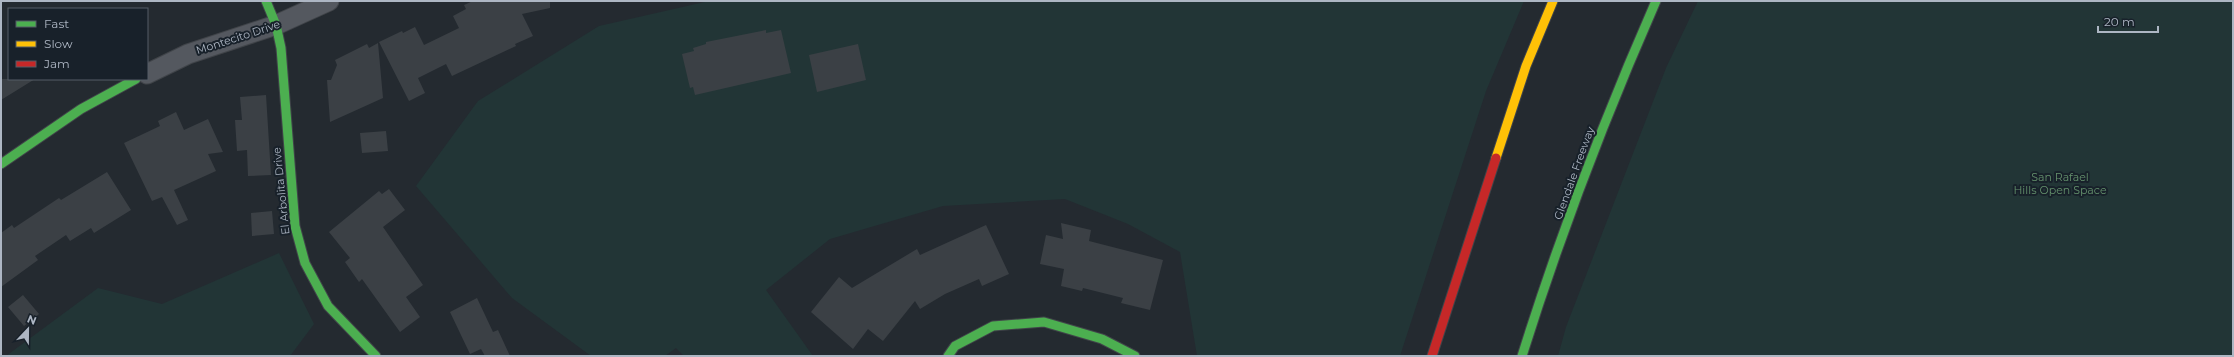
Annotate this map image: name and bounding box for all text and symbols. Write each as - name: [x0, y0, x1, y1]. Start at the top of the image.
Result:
- legend: [8, 8, 148, 80]
- scale bar: [2098, 8, 2158, 34]
- text: 20 m: [2104, 14, 2135, 29]
- text: Fast: [44, 16, 69, 31]
- street label: Montecito Drive: [194, 17, 282, 57]
- text: Slow: [44, 36, 73, 51]
- text: Jam: [43, 56, 70, 71]
- street label: Glendale Freeway: [1551, 125, 1597, 221]
- street label: El Arbolita Drive: [269, 146, 293, 236]
- park label: San Rafael Hills Open Space: [2013, 170, 2107, 197]
- north arrow: [8, 309, 48, 349]
- text: N: [25, 312, 38, 328]

